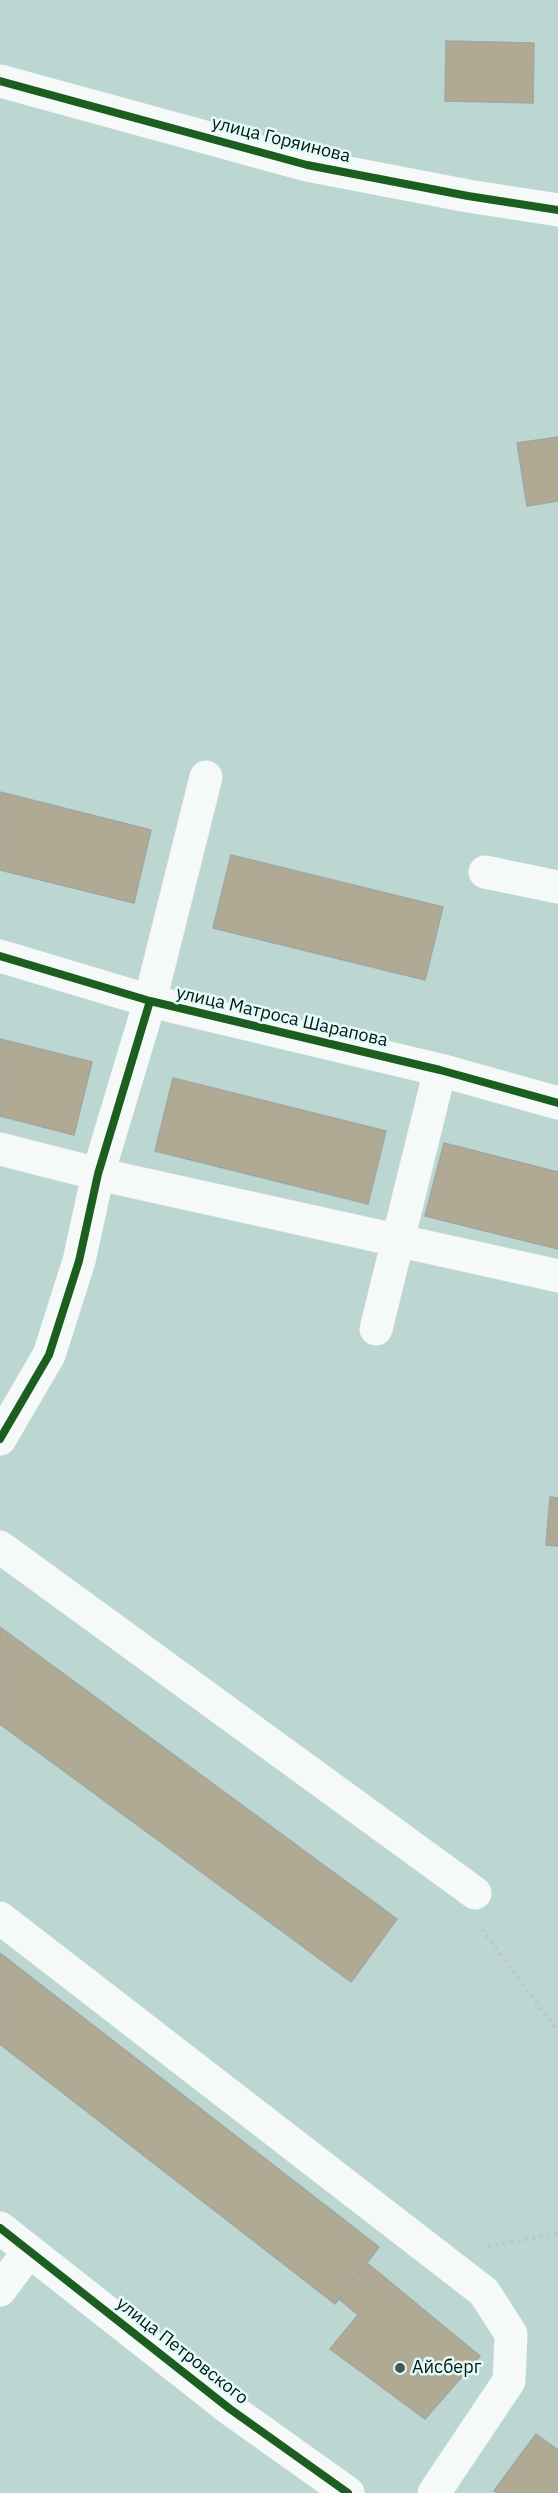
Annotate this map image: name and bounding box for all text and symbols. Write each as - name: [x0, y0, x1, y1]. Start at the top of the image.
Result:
- street label: улица Горяинова: [209, 112, 353, 168]
- street label: улица Матроса Шарапова: [174, 982, 390, 1052]
- street label: улица Петровского: [112, 2293, 252, 2409]
- place label: Айсберг: [412, 2357, 481, 2379]
- marker: Айсберг: [393, 2361, 407, 2375]

